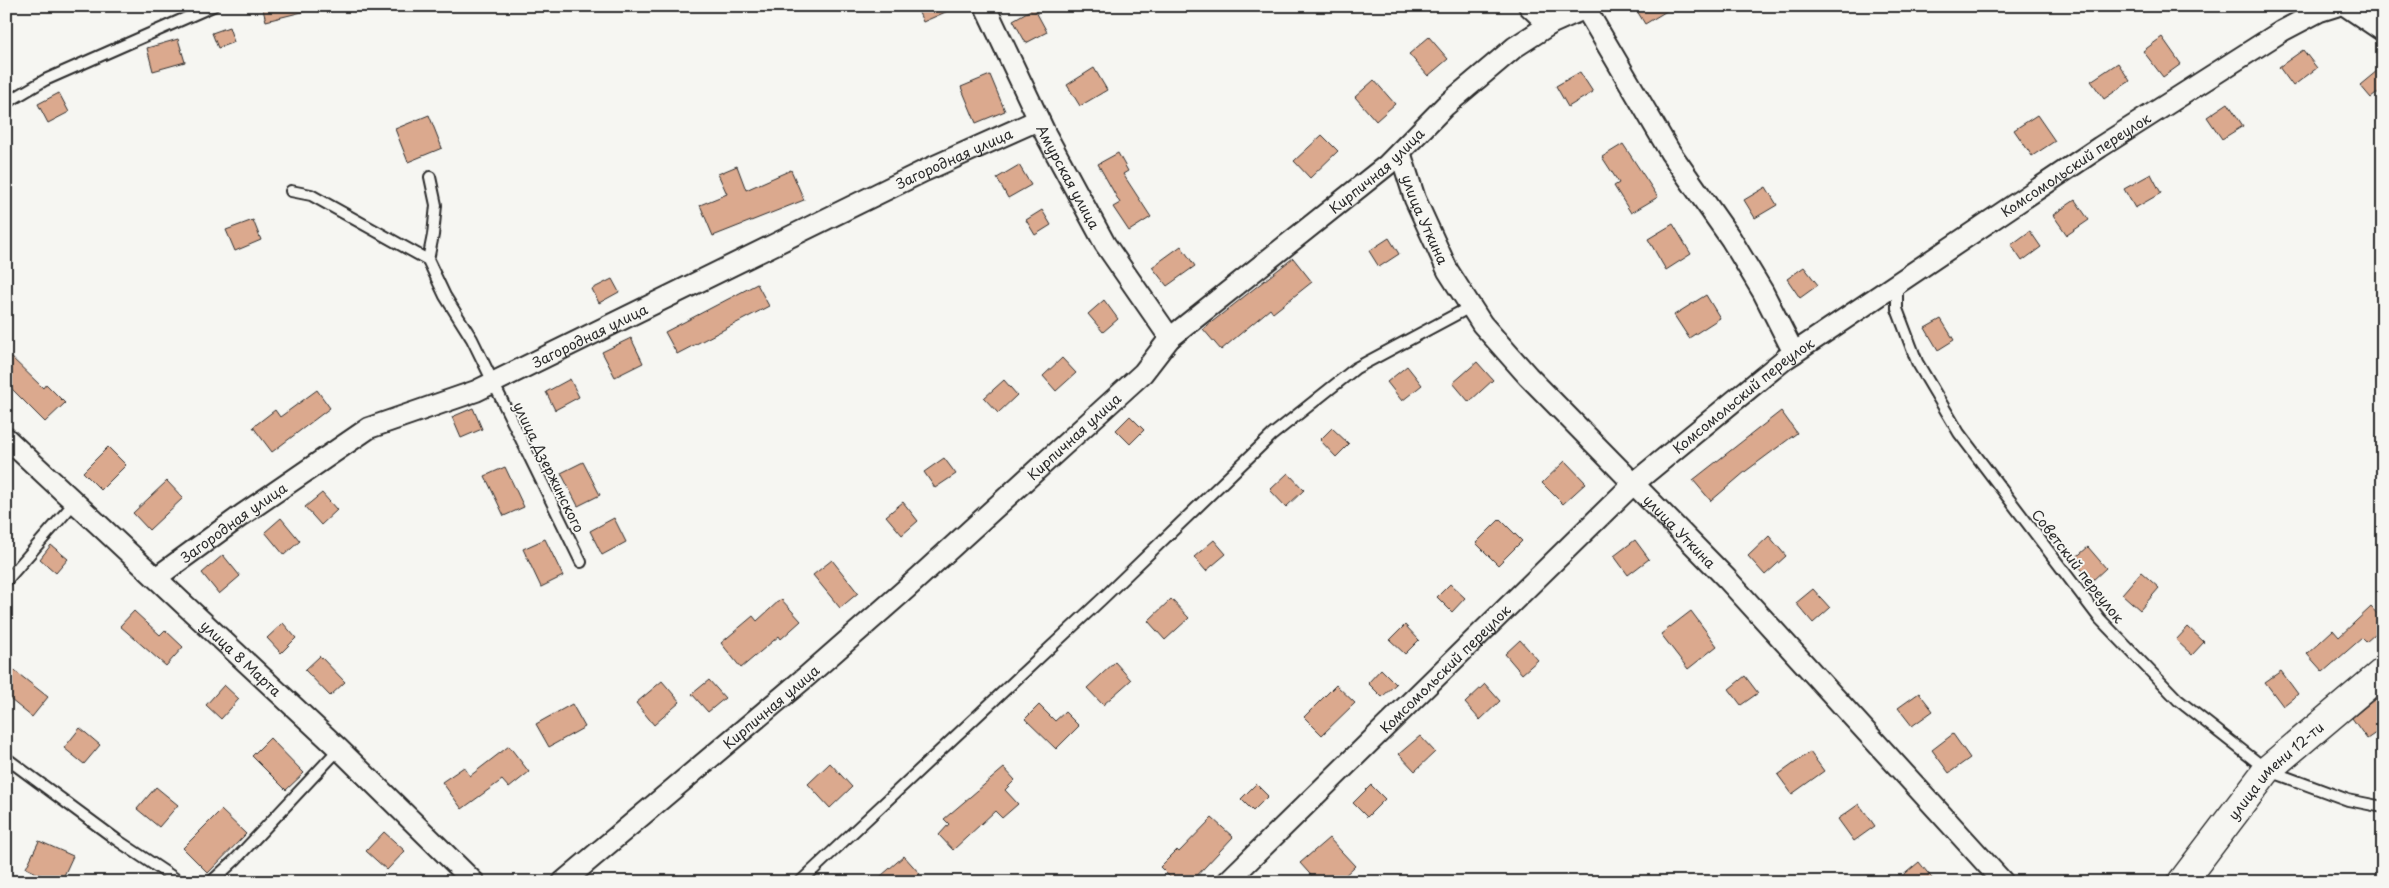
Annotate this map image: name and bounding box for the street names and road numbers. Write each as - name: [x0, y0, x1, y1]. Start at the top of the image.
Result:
- street label: Комсомольский переулок: [1996, 107, 2155, 222]
- street label: Амурская улица: [1032, 121, 1105, 233]
- street label: Загородная улица: [892, 122, 1016, 194]
- street label: Кирпичная улица: [1324, 123, 1429, 218]
- street label: улица Уткина: [1397, 172, 1454, 268]
- street label: Загородная улица: [528, 298, 651, 372]
- street label: Комсомольский переулок: [1668, 332, 1818, 458]
- street label: Кирпичная улица: [1022, 388, 1125, 485]
- street label: улица Дзержинского: [508, 398, 590, 536]
- street label: Загородная улица: [176, 477, 291, 567]
- street label: улица Уткина: [1639, 489, 1721, 573]
- street label: Советский переулок: [2027, 505, 2130, 628]
- street label: Комсомольский переулок: [1375, 599, 1515, 737]
- street label: улица 8 Марта: [196, 615, 287, 701]
- street label: Кирпичная улица: [718, 659, 824, 753]
- street label: улица имени 12-ти: [2222, 716, 2328, 824]

